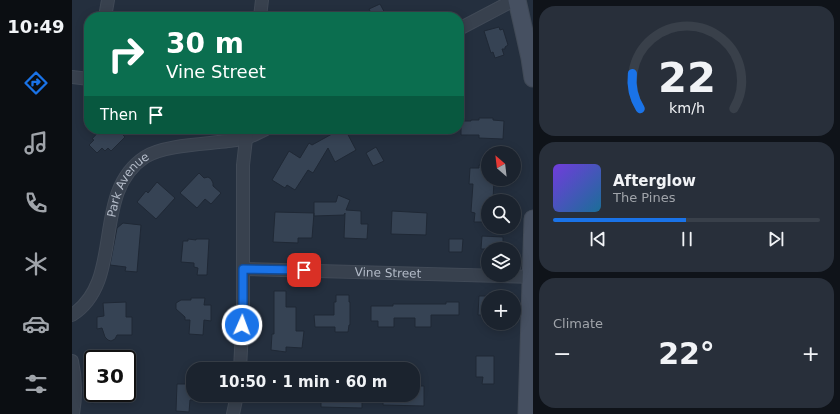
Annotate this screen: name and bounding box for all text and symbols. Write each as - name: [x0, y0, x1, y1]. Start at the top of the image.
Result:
- text: 10:49: [7, 16, 65, 37]
- text: 30 m: [166, 27, 244, 60]
- icon: right: [100, 28, 152, 80]
- text: 22: [658, 53, 715, 102]
- text: Vine Street: [166, 61, 266, 82]
- icon: directions: [22, 69, 50, 97]
- text: km/h: [668, 100, 705, 116]
- icon: arrive: [145, 104, 167, 126]
- text: Then: [100, 106, 137, 124]
- icon: music: [22, 129, 50, 157]
- north arrow: [481, 146, 521, 186]
- map controls: [481, 146, 521, 330]
- street label: Park Avenue: [104, 149, 152, 219]
- text: Afterglow: [613, 172, 696, 190]
- icon: phone: [22, 189, 50, 217]
- text: The Pines: [613, 190, 676, 205]
- button: search: [481, 194, 521, 234]
- icon: previous: [587, 228, 609, 250]
- icon: pause: [676, 228, 698, 250]
- icon: next: [765, 228, 787, 250]
- button: layers: [481, 242, 521, 282]
- icon: climate: [22, 250, 50, 278]
- pin: [287, 253, 321, 287]
- icon: arrive: [293, 259, 315, 281]
- street label: Vine Street: [354, 265, 422, 281]
- button: +: [481, 290, 521, 330]
- position arrow: [221, 304, 263, 346]
- icon: car: [22, 310, 50, 338]
- text: Climate: [553, 316, 603, 331]
- text: 22°: [658, 336, 715, 371]
- text: −: [553, 341, 571, 366]
- text: +: [802, 341, 820, 366]
- speed limit sign: 30: [84, 350, 136, 402]
- icon: filters: [22, 370, 50, 398]
- text: 10:50 · 1 min · 60 m: [219, 373, 387, 391]

